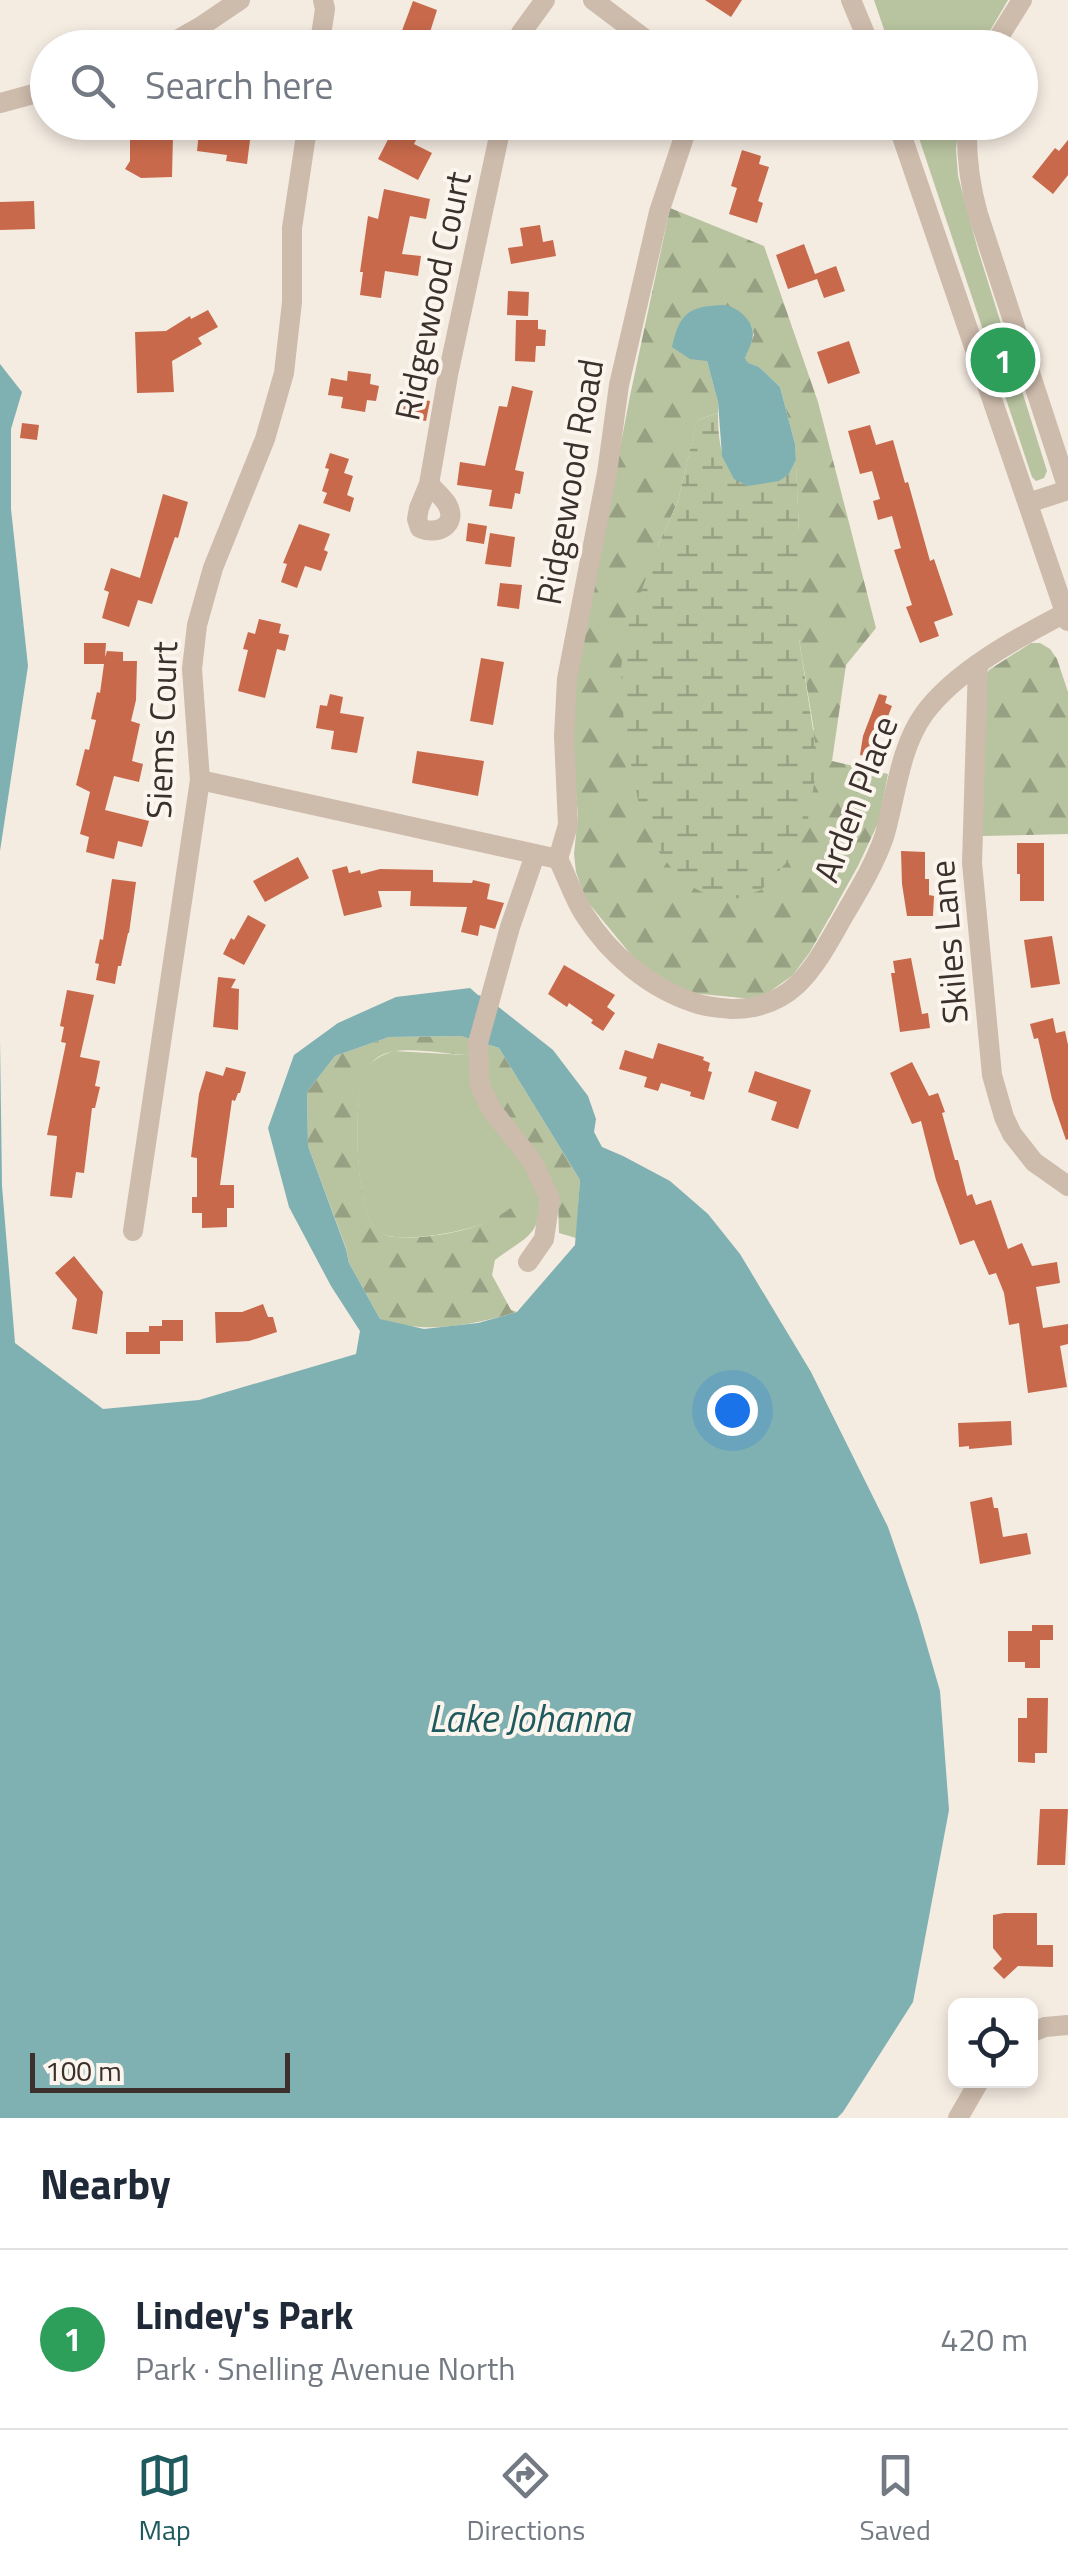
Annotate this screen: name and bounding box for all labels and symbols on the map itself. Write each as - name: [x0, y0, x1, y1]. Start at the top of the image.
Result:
- street label: Ridgewood Court: [379, 166, 485, 425]
- pin: 1: [970, 322, 1036, 398]
- street label: Ridgewood Road: [521, 355, 617, 609]
- street label: Siems Court: [131, 640, 191, 820]
- street label: Arden Place: [799, 708, 912, 890]
- street label: Skiles Lane: [914, 858, 982, 1026]
- your location: [707, 1385, 758, 1436]
- water label: Lake Johanna: [429, 1689, 631, 1747]
- scale bar: [30, 2048, 290, 2092]

